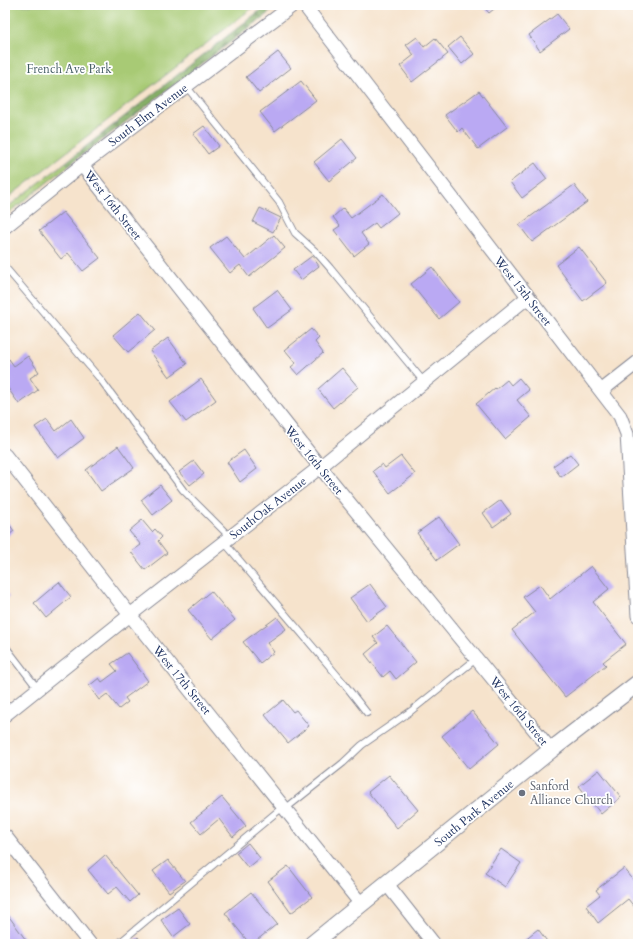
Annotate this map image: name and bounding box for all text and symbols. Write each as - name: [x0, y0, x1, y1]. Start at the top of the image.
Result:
- park label: French Ave Park: [26, 61, 112, 77]
- street label: South Elm Avenue: [105, 80, 191, 150]
- street label: West 16th Street: [80, 166, 145, 243]
- street label: West 15th Street: [490, 252, 555, 329]
- street label: West 16th Street: [281, 421, 347, 498]
- street label: SouthOak Avenue: [226, 473, 310, 543]
- street label: West 17th Street: [149, 641, 215, 718]
- street label: West 16th Street: [486, 672, 552, 749]
- street label: South Park Avenue: [431, 776, 517, 850]
- place label: Sanford Alliance Church: [530, 778, 613, 808]
- marker: Sanford Alliance Church: [517, 788, 527, 798]

